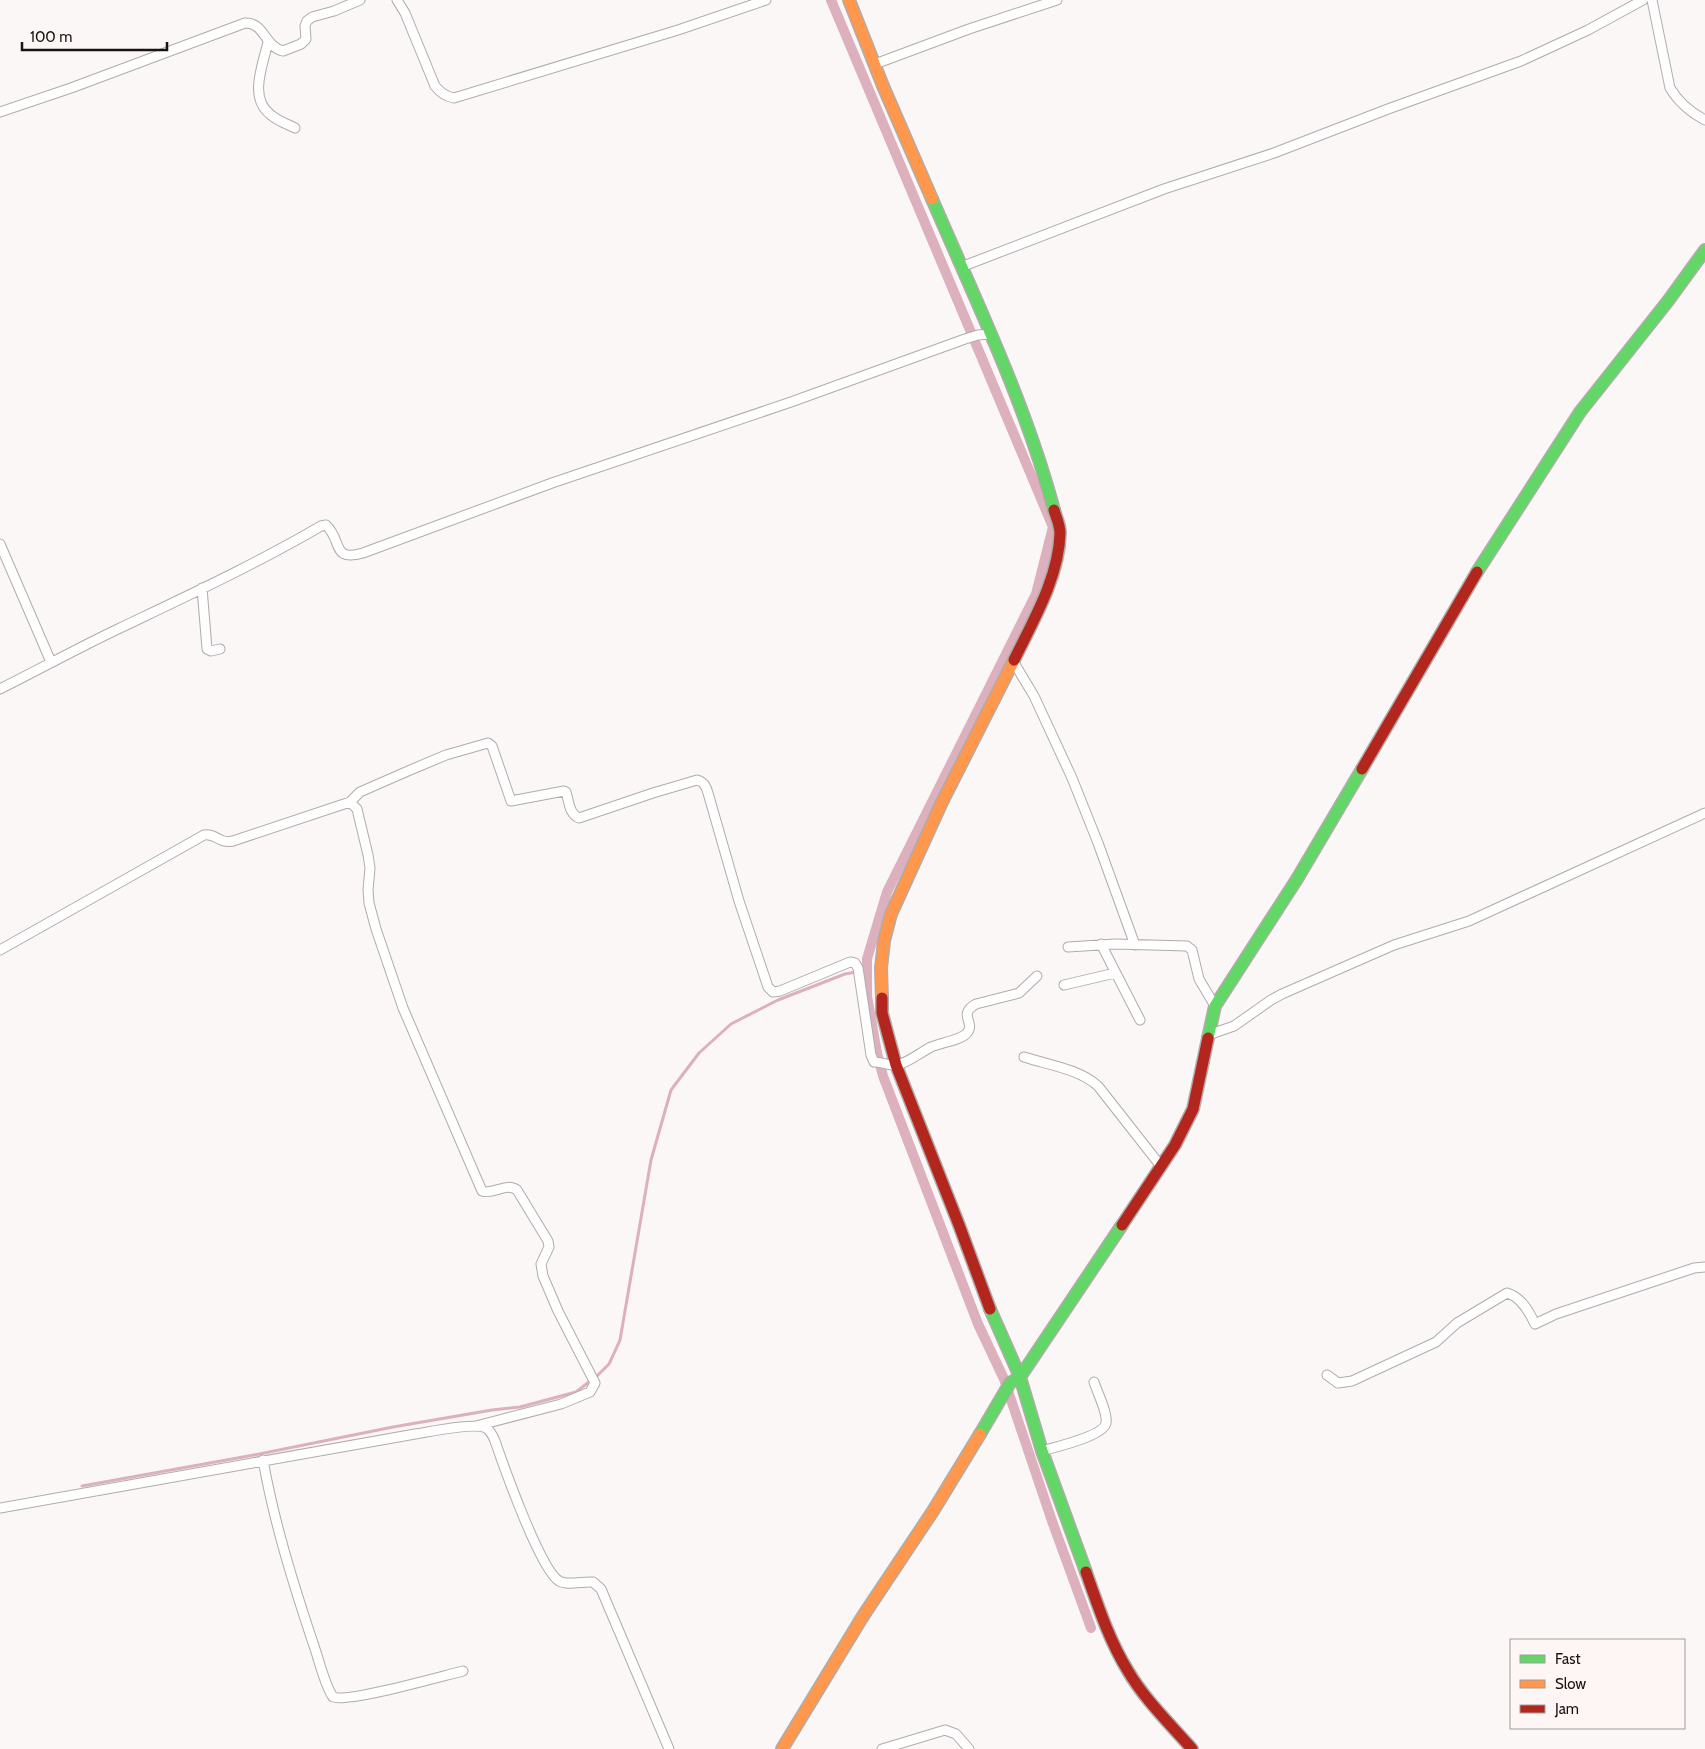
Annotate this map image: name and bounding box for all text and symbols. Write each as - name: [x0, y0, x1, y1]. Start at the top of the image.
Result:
- scale bar: [22, 20, 168, 52]
- text: 100 m: [30, 28, 72, 46]
- legend: [1510, 1639, 1685, 1729]
- text: Fast: [1555, 1650, 1580, 1668]
- text: Slow: [1555, 1675, 1586, 1693]
- text: Jam: [1554, 1700, 1579, 1718]

